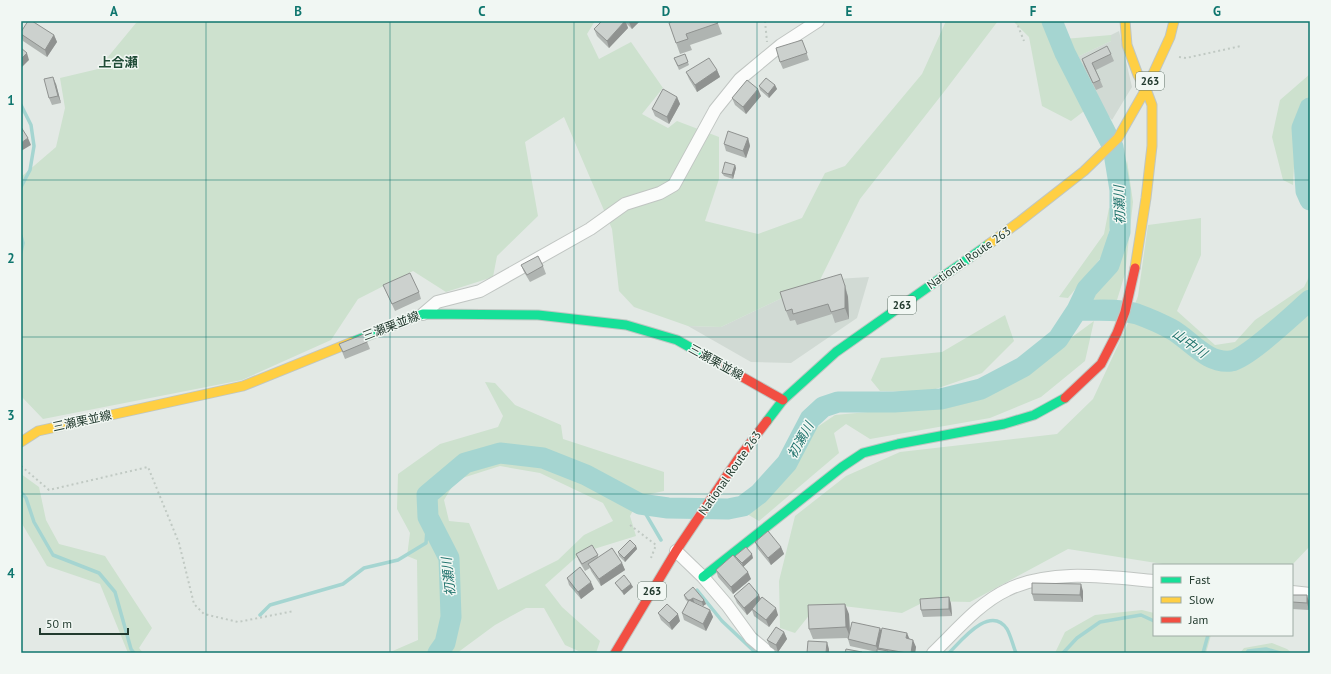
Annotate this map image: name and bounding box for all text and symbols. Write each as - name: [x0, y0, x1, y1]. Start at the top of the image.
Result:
- text: A: [110, 3, 118, 20]
- text: B: [294, 3, 302, 20]
- text: C: [478, 3, 486, 20]
- text: D: [662, 3, 670, 20]
- text: E: [846, 3, 853, 20]
- text: F: [1030, 3, 1037, 20]
- text: G: [1213, 3, 1221, 20]
- district label: 上合瀬: [98, 54, 138, 71]
- road number: 263: [1136, 72, 1164, 90]
- text: 1: [7, 92, 15, 109]
- water label: 初瀬川: [1110, 183, 1129, 225]
- street label: National Route 263: [924, 223, 1014, 292]
- text: 2: [7, 250, 15, 267]
- road number: 263: [888, 296, 916, 314]
- street label: 三瀬栗並線: [360, 308, 422, 343]
- water label: 山中川: [1169, 325, 1212, 363]
- street label: 三瀬栗並線: [686, 340, 746, 383]
- text: 3: [7, 407, 15, 424]
- street label: 三瀬栗並線: [51, 407, 113, 434]
- water label: 初瀬川: [784, 417, 818, 461]
- street label: National Route 263: [695, 428, 764, 518]
- water label: 初瀬川: [438, 555, 459, 597]
- legend: [1153, 564, 1293, 636]
- text: 4: [7, 565, 15, 582]
- text: Fast: [1189, 572, 1210, 587]
- road number: 263: [638, 582, 666, 600]
- text: Slow: [1189, 592, 1214, 607]
- scale bar: [40, 610, 128, 636]
- text: Jam: [1188, 612, 1208, 627]
- text: 50 m: [46, 616, 72, 631]

